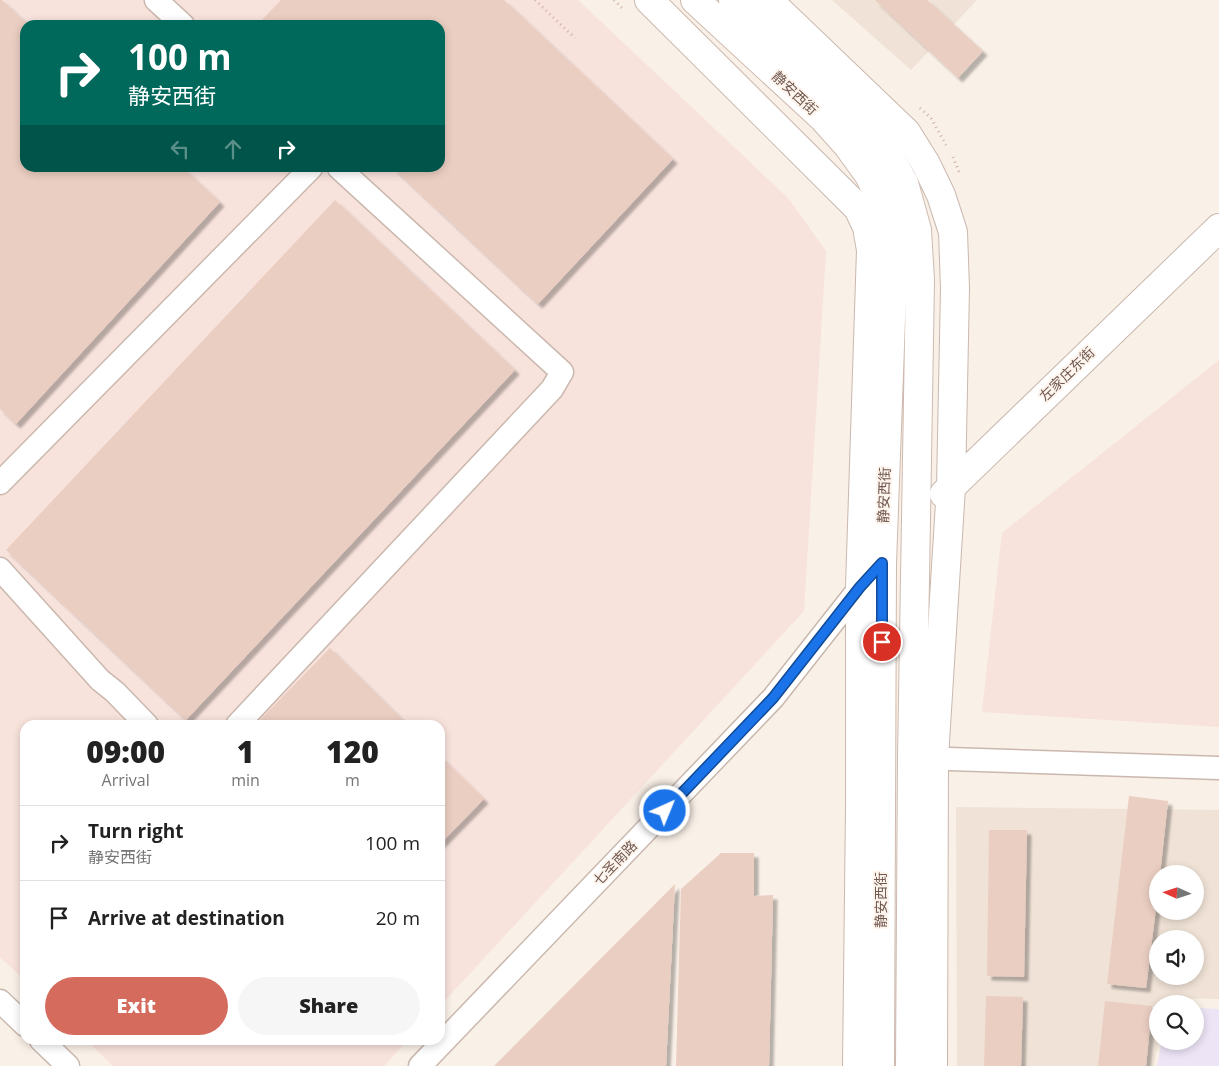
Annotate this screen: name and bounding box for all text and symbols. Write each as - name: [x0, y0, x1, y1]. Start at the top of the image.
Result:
- text: 100 m: [128, 33, 232, 80]
- icon: right: [45, 40, 110, 105]
- street label: 静安西街: [768, 67, 822, 119]
- text: 静安西街: [128, 80, 216, 110]
- icon: left: [166, 135, 194, 163]
- icon: ahead: [219, 135, 247, 163]
- icon: right: [272, 135, 300, 163]
- street label: 左家庄东街: [1035, 342, 1098, 405]
- street label: 静安西街: [873, 467, 894, 523]
- pin: [861, 621, 903, 663]
- icon: arrive: [868, 628, 896, 656]
- text: 09:00: [86, 731, 165, 772]
- text: 1: [237, 731, 254, 772]
- text: 120: [326, 731, 379, 772]
- text: Arrival: [102, 769, 150, 791]
- text: min: [231, 769, 260, 791]
- text: m: [345, 769, 360, 791]
- position arrow: [638, 784, 690, 836]
- text: Turn right: [88, 818, 183, 844]
- icon: right: [45, 829, 73, 857]
- text: 100 m: [365, 830, 420, 856]
- street label: 七圣南路: [588, 836, 641, 889]
- text: 静安西街: [88, 846, 152, 868]
- north arrow: [1149, 865, 1204, 920]
- map controls: [1149, 865, 1204, 1050]
- street label: 静安西街: [871, 872, 890, 928]
- icon: arrive: [45, 904, 73, 932]
- text: Arrive at destination: [88, 905, 285, 931]
- text: 20 m: [376, 905, 420, 931]
- button: sound: [1149, 930, 1204, 985]
- button: Exit: [45, 977, 228, 1035]
- button: Share: [238, 977, 420, 1035]
- button: search: [1149, 995, 1204, 1050]

